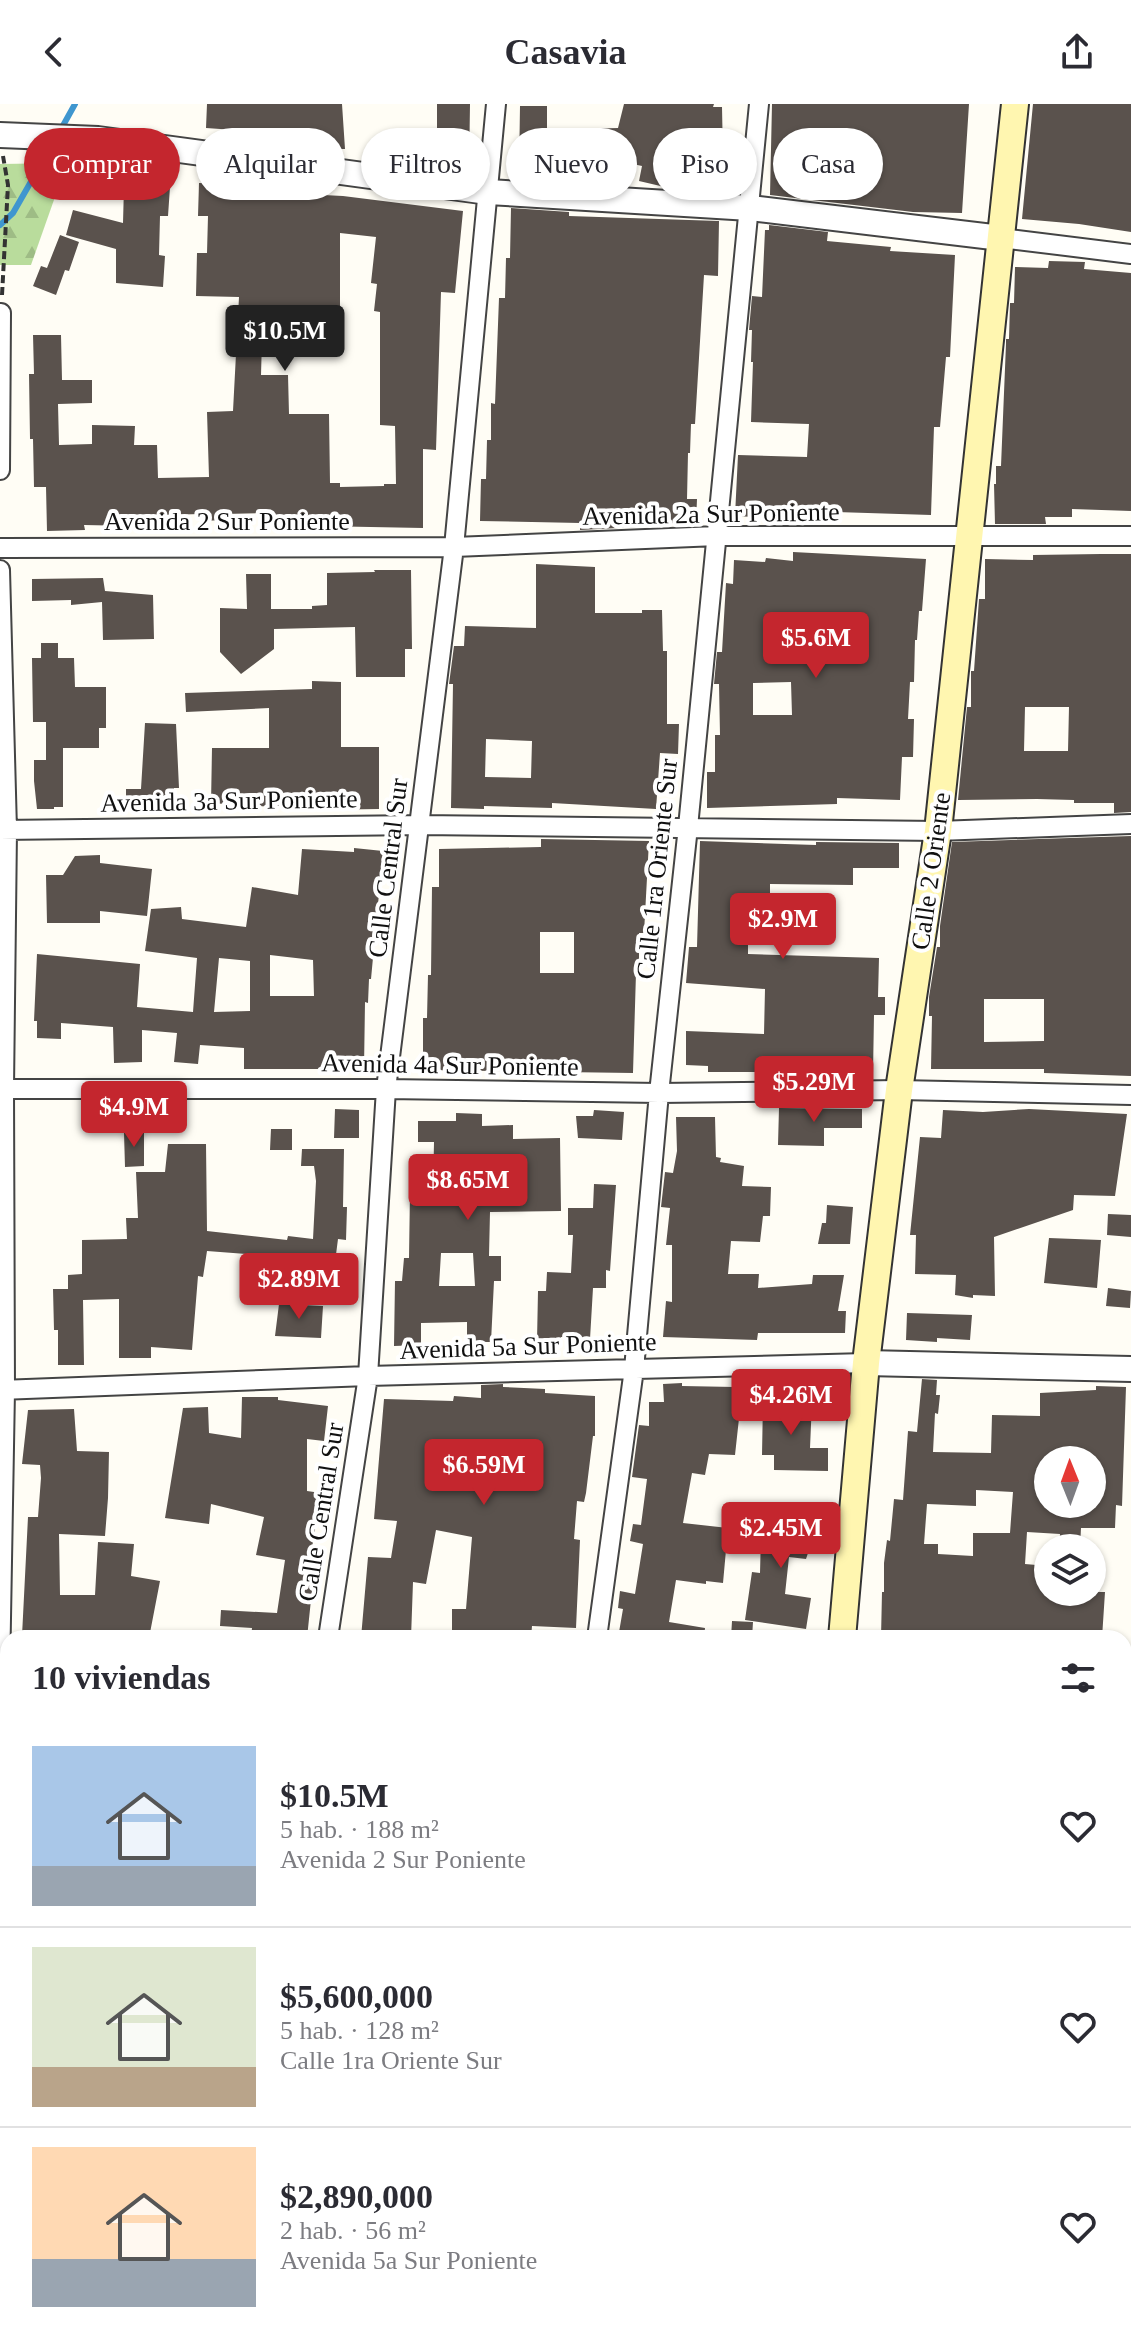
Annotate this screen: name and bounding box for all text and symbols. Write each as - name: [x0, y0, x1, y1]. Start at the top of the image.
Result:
- icon: back: [32, 30, 76, 74]
- icon: share: [1055, 30, 1099, 74]
- text: Casavia: [504, 32, 627, 72]
- chip: Comprar: [24, 128, 180, 200]
- chip: Alquilar: [196, 128, 345, 200]
- chip: Filtros: [361, 128, 490, 200]
- chip: Nuevo: [506, 128, 637, 200]
- chip: Piso: [653, 128, 757, 200]
- chip: Casa: [773, 128, 883, 200]
- pin: $10.5M: [220, 305, 350, 373]
- text: $10.5M: [243, 316, 327, 345]
- street label: Avenida 2a Sur Poniente: [582, 497, 840, 531]
- street label: Avenida 2 Sur Poniente: [104, 507, 350, 536]
- pin: $5.6M: [760, 612, 872, 680]
- text: $5.6M: [781, 623, 851, 652]
- street label: Calle 1ra Oriente Sur: [631, 757, 683, 981]
- street label: Calle Central Sur: [363, 776, 413, 959]
- street label: Avenida 3a Sur Poniente: [100, 784, 358, 818]
- street label: Calle 2 Oriente: [906, 790, 956, 952]
- pin: $2.9M: [727, 893, 839, 961]
- text: $2.9M: [748, 904, 818, 933]
- street label: Avenida 4a Sur Poniente: [321, 1048, 579, 1082]
- pin: $5.29M: [749, 1056, 879, 1124]
- text: $5.29M: [772, 1067, 856, 1096]
- pin: $4.9M: [78, 1081, 190, 1149]
- text: $4.9M: [99, 1092, 169, 1121]
- pin: $8.65M: [403, 1154, 533, 1222]
- text: $8.65M: [426, 1165, 510, 1194]
- pin: $2.89M: [234, 1253, 364, 1321]
- text: $2.89M: [257, 1264, 341, 1293]
- street label: Avenida 5a Sur Poniente: [399, 1327, 657, 1365]
- pin: $4.26M: [726, 1369, 856, 1437]
- text: $4.26M: [749, 1380, 833, 1409]
- street label: Calle Central Sur: [293, 1420, 349, 1603]
- pin: $6.59M: [419, 1439, 549, 1507]
- north arrow: [1034, 1446, 1106, 1518]
- map controls: [1034, 1446, 1106, 1606]
- text: $6.59M: [442, 1450, 526, 1479]
- pin: $2.45M: [716, 1502, 846, 1570]
- text: $2.45M: [739, 1513, 823, 1542]
- button: layers: [1034, 1534, 1106, 1606]
- icon: filters: [1056, 1656, 1100, 1700]
- text: 10 viviendas: [32, 1659, 211, 1696]
- text: $10.5M: [280, 1777, 389, 1814]
- icon: home: [96, 1778, 192, 1874]
- icon: heart: [1056, 1804, 1100, 1848]
- text: 5 hab. · 188 m²: [280, 1815, 439, 1844]
- text: Avenida 2 Sur Poniente: [280, 1845, 526, 1874]
- text: $5,600,000: [280, 1978, 433, 2015]
- icon: home: [96, 1979, 192, 2075]
- icon: heart: [1056, 2005, 1100, 2049]
- text: 5 hab. · 128 m²: [280, 2016, 439, 2045]
- text: Calle 1ra Oriente Sur: [280, 2046, 502, 2075]
- text: $2,890,000: [280, 2178, 433, 2215]
- icon: home: [96, 2179, 192, 2275]
- icon: heart: [1056, 2205, 1100, 2249]
- text: 2 hab. · 56 m²: [280, 2216, 426, 2245]
- text: Avenida 5a Sur Poniente: [280, 2246, 537, 2275]

